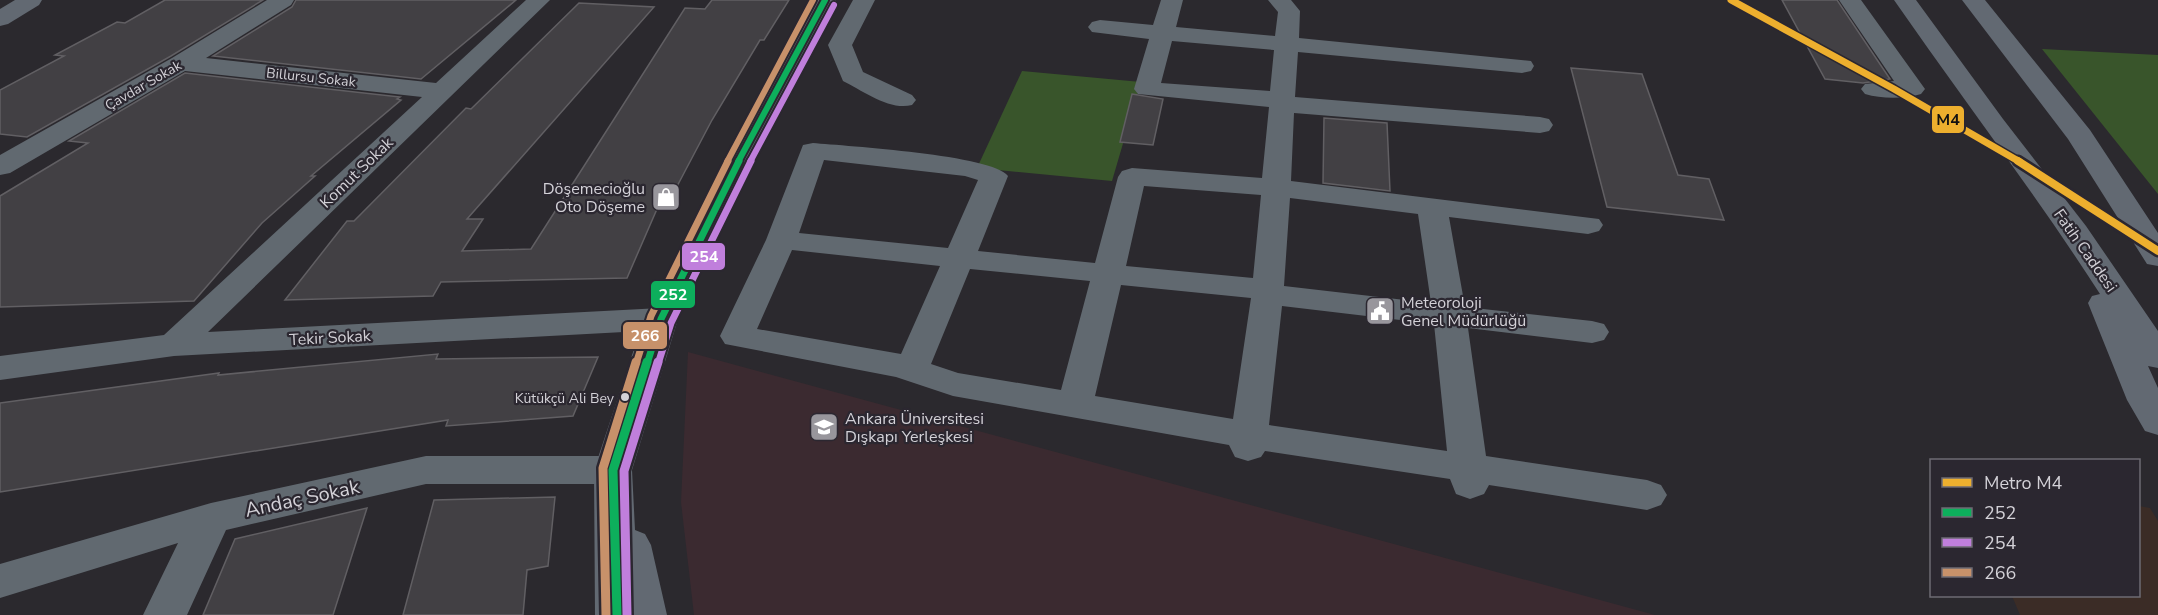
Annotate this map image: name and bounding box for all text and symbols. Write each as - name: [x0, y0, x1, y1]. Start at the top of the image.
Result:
- street label: Çavdar Sokak: [101, 55, 186, 115]
- street label: Billursu Sokak: [265, 63, 358, 92]
- line badge: M4: [1931, 105, 1965, 134]
- text: M4: [1936, 109, 1960, 131]
- street label: Komut Sokak: [315, 131, 399, 213]
- place label: Döşemecioğlu Oto Döşeme: [543, 178, 645, 218]
- shop icon: Döşemecioğlu Oto Döşeme: [650, 181, 682, 213]
- street label: Fatih Caddesi: [2048, 205, 2122, 297]
- line badge: 254: [681, 242, 726, 271]
- text: 254: [690, 246, 719, 268]
- line badge: 252: [650, 280, 696, 309]
- text: 252: [659, 284, 687, 306]
- place label: Meteoroloji Genel Müdürlüğü: [1401, 292, 1526, 332]
- public building icon: Meteoroloji Genel Müdürlüğü: [1364, 295, 1396, 327]
- line badge: 266: [622, 321, 668, 350]
- street label: Tekir Sokak: [289, 325, 372, 351]
- text: 266: [631, 325, 659, 347]
- place label: Kütükçü Ali Bey: [515, 389, 615, 408]
- marker: Kütükçü Ali Bey: [619, 391, 631, 403]
- place label: Ankara Üniversitesi Dışkapı Yerleşkesi: [845, 408, 984, 448]
- school or university icon: Ankara Üniversitesi Dışkapı Yerleşkesi: [808, 411, 840, 443]
- legend: [1930, 459, 2140, 597]
- text: Metro M4: [1984, 471, 2063, 495]
- street label: Andaç Sokak: [242, 473, 363, 524]
- text: 252: [1984, 501, 2016, 525]
- text: 254: [1984, 531, 2017, 555]
- text: 266: [1984, 561, 2016, 585]

